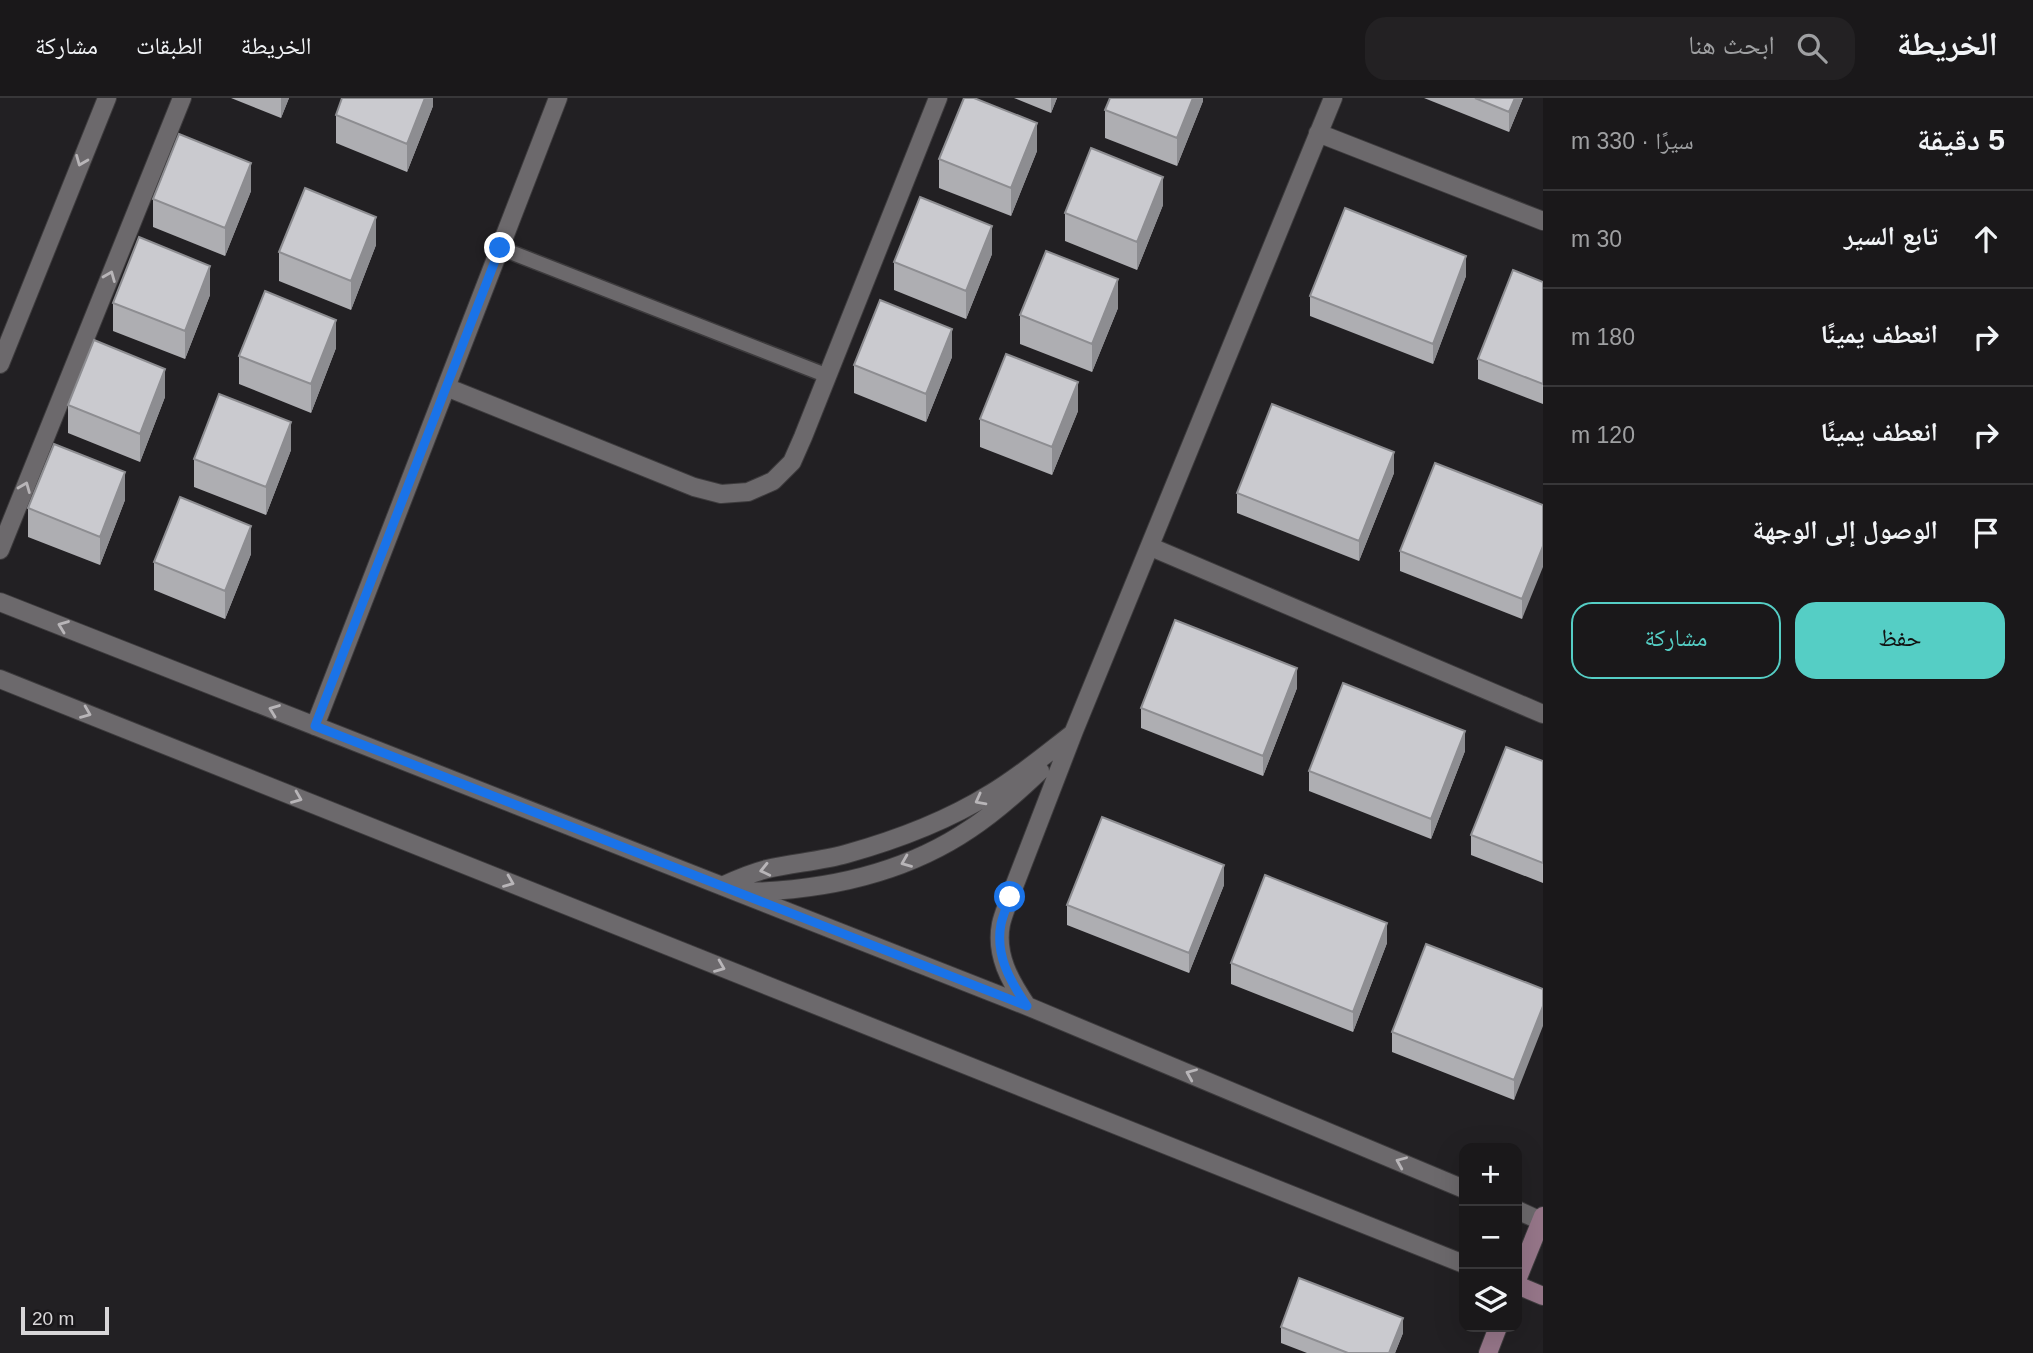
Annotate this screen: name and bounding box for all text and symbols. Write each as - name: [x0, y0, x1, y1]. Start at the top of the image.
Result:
- search box: [1365, 17, 1855, 80]
- text: الخريطة: [1897, 25, 1998, 62]
- icon: search: [1793, 29, 1831, 67]
- text: ابحث هنا: [1688, 30, 1775, 60]
- text: مشاركة: [35, 32, 98, 59]
- text: الطبقات: [136, 32, 203, 59]
- text: الخريطة: [241, 32, 311, 59]
- text: 5 دقيقة: [1917, 123, 2005, 156]
- text: سيرًا · 330 m: [1571, 128, 1694, 154]
- one-way arrow: [76, 155, 90, 167]
- icon: ahead: [1967, 220, 2005, 258]
- text: تابع السير: [1844, 221, 1938, 251]
- text: 30 m: [1571, 226, 1622, 252]
- route end: [484, 232, 515, 263]
- one-way arrow: [102, 270, 116, 282]
- icon: right: [1967, 318, 2005, 356]
- text: انعطف يمينًا: [1821, 319, 1938, 349]
- text: 180 m: [1571, 324, 1635, 350]
- icon: right: [1967, 416, 2005, 454]
- text: انعطف يمينًا: [1821, 417, 1938, 447]
- text: 120 m: [1571, 422, 1635, 448]
- one-way arrow: [17, 482, 31, 494]
- icon: arrive: [1967, 514, 2005, 552]
- text: الوصول إلى الوجهة: [1753, 515, 1938, 545]
- button: مشاركة: [1571, 602, 1781, 679]
- button: حفظ: [1795, 602, 2005, 679]
- one-way arrow: [57, 621, 69, 635]
- one-way arrow: [269, 704, 281, 718]
- one-way arrow: [79, 705, 91, 719]
- one-way arrow: [291, 789, 303, 803]
- one-way arrow: [974, 792, 987, 805]
- one-way arrow: [901, 853, 913, 867]
- one-way arrow: [759, 862, 771, 876]
- one-way arrow: [502, 874, 514, 888]
- route start: [994, 881, 1025, 912]
- one-way arrow: [713, 958, 725, 972]
- one-way arrow: [1186, 1069, 1198, 1083]
- map controls: [1459, 1143, 1522, 1332]
- button: +: [1459, 1143, 1522, 1206]
- one-way arrow: [1396, 1156, 1409, 1170]
- button: −: [1459, 1206, 1522, 1269]
- button: layers: [1459, 1269, 1522, 1332]
- scale bar: [21, 1304, 108, 1336]
- text: 20 m: [32, 1308, 74, 1329]

